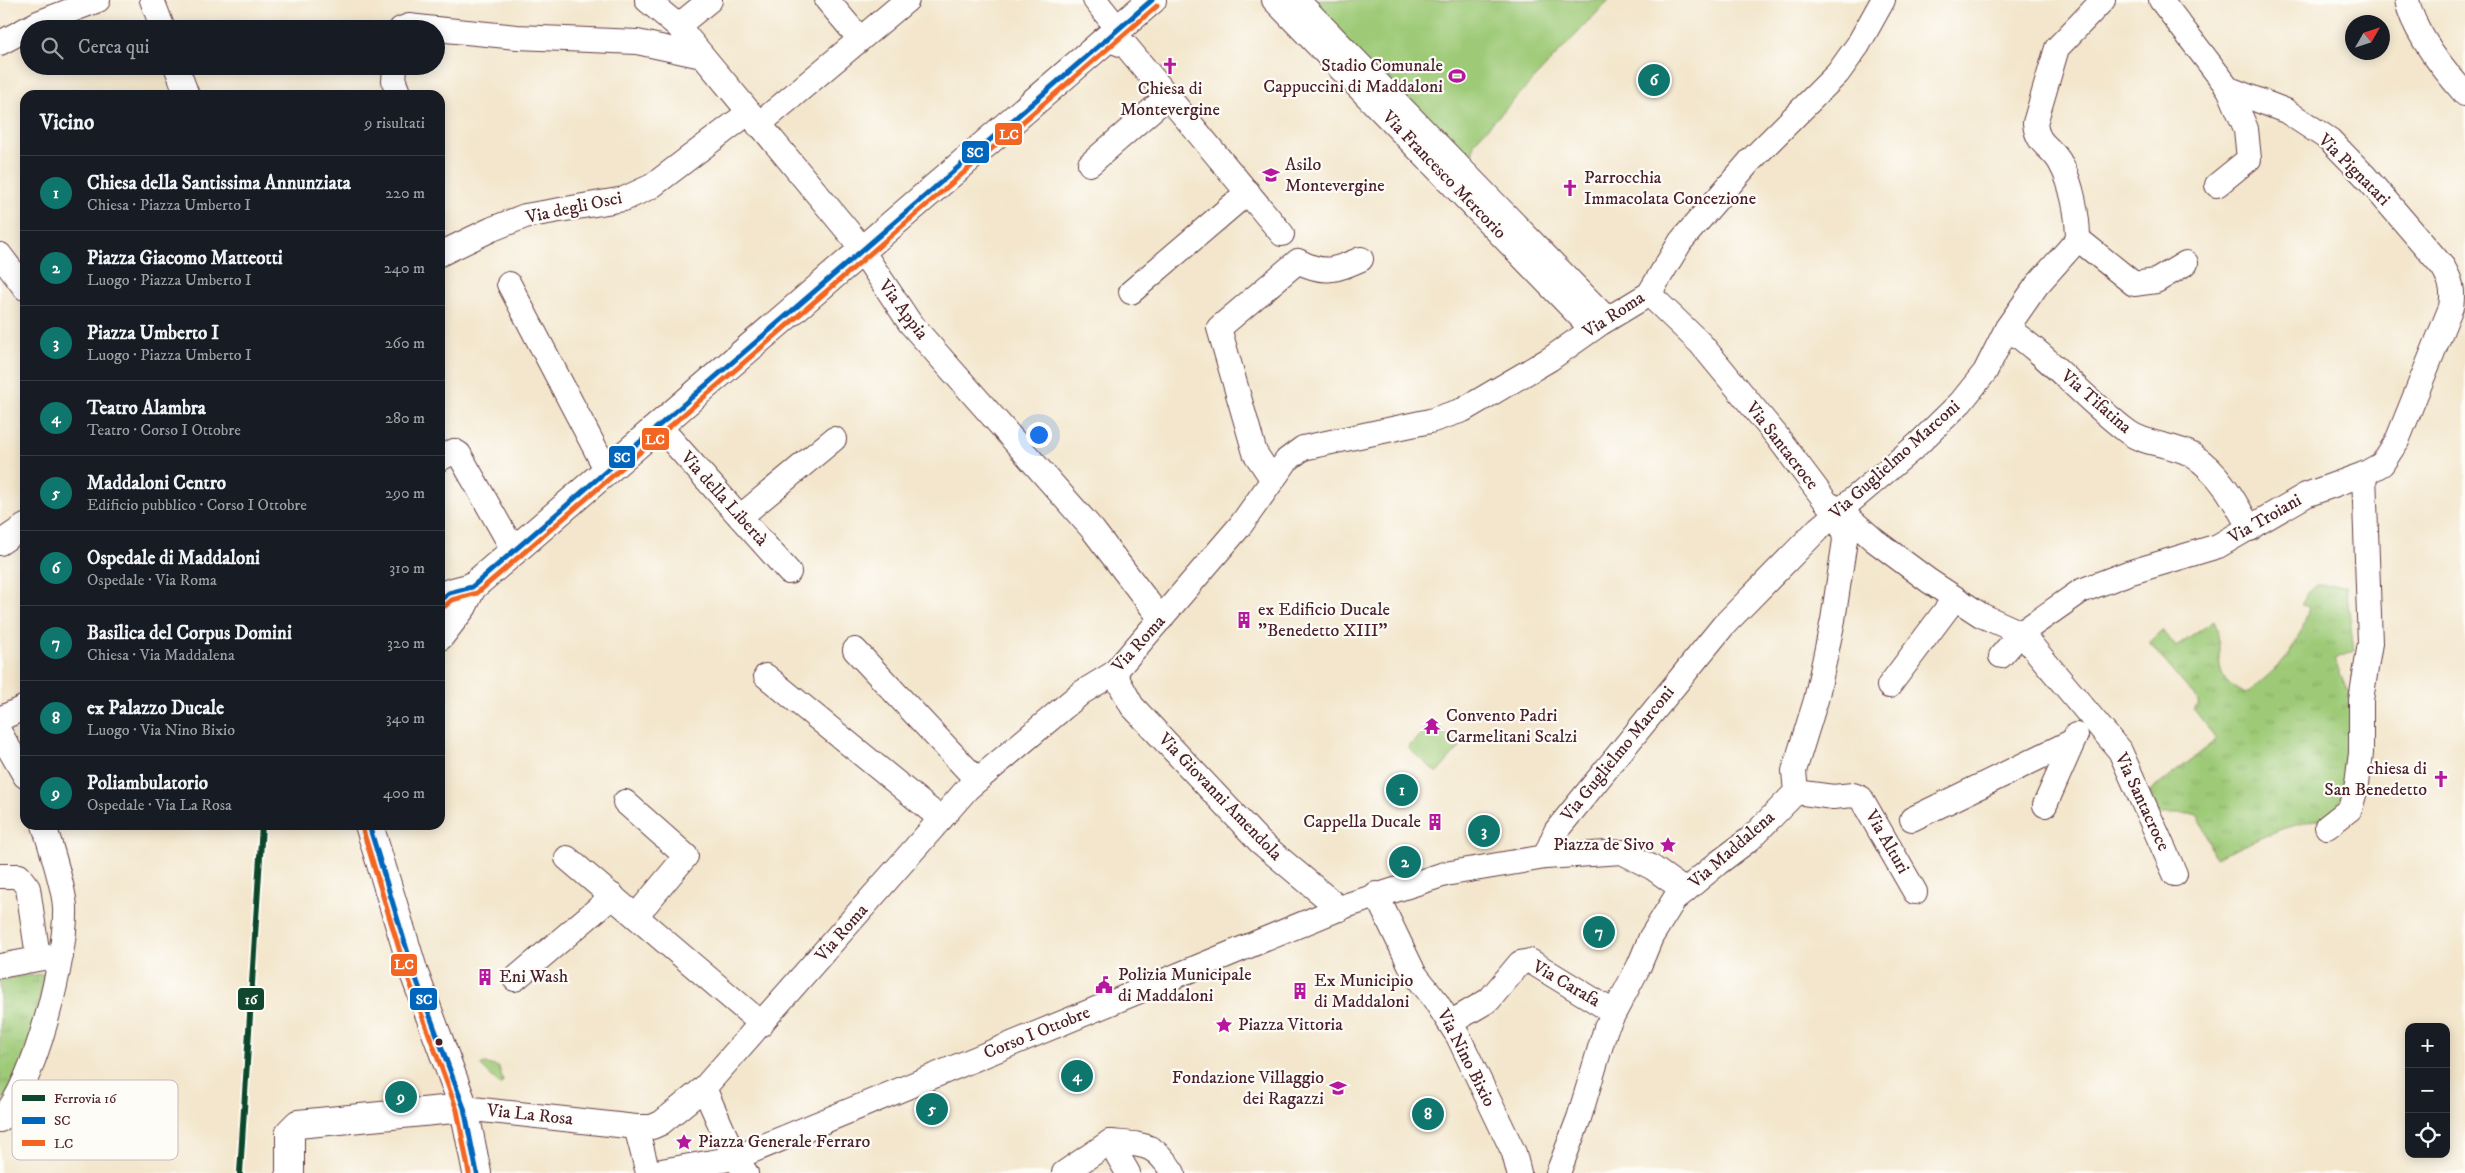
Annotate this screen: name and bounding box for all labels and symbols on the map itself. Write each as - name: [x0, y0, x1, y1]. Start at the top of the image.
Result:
- north arrow: [2345, 15, 2390, 60]
- place label: Stadio Comunale Cappuccini di Maddaloni: [1263, 55, 1443, 98]
- church icon: Chiesa di Montevergine: [1160, 56, 1180, 76]
- pin: 6: [1638, 61, 1670, 99]
- sports icon: Stadio Comunale Cappuccini di Maddaloni: [1447, 66, 1467, 86]
- place label: Chiesa di Montevergine: [1120, 78, 1220, 121]
- street label: Via Francesco Mercorio: [1376, 106, 1511, 244]
- line badge: LC: [994, 122, 1023, 146]
- text: LC: [999, 126, 1019, 144]
- street label: Via Pignatari: [2313, 129, 2395, 211]
- line badge: SC: [961, 140, 990, 164]
- text: SC: [967, 144, 983, 162]
- place label: Asilo Montevergine: [1285, 154, 1385, 197]
- school or university icon: Asilo Montevergine: [1261, 165, 1281, 185]
- place label: Parrocchia Immacolata Concezione: [1584, 167, 1756, 210]
- church icon: Parrocchia Immacolata Concezione: [1560, 178, 1580, 198]
- street label: Via degli Osci: [523, 187, 624, 229]
- street label: Via Appia: [873, 275, 933, 345]
- street label: Via Roma: [1578, 287, 1649, 344]
- street label: Via Tifatina: [2055, 365, 2136, 439]
- street label: Via Guglielmo Marconi: [1825, 396, 1965, 525]
- street label: Via Santacroce: [1740, 397, 1823, 494]
- your location: [1026, 422, 1052, 448]
- line badge: LC: [641, 427, 670, 451]
- text: LC: [645, 431, 665, 449]
- line badge: SC: [608, 445, 636, 469]
- street label: Via della Libertà: [675, 446, 772, 551]
- text: SC: [614, 449, 630, 467]
- street label: Via Troiani: [2224, 489, 2306, 549]
- place label: ex Edificio Ducale "Benedetto XIII": [1258, 599, 1390, 642]
- building icon: ex Edificio Ducale "Benedetto XIII": [1234, 610, 1254, 630]
- street label: Via Roma: [1107, 611, 1171, 678]
- street label: Via Guglielmo Marconi: [1556, 682, 1679, 827]
- place label: Convento Padri Carmelitani Scalzi: [1446, 705, 1577, 748]
- temple icon: Convento Padri Carmelitani Scalzi: [1422, 716, 1442, 736]
- street label: Via Giovanni Amendola: [1153, 728, 1287, 866]
- street label: Via Santacroce: [2109, 749, 2174, 855]
- place label: chiesa di San Benedetto: [2324, 758, 2427, 801]
- church icon: chiesa di San Benedetto: [2431, 769, 2451, 789]
- pin: 1: [1386, 771, 1418, 809]
- street label: Via Alturi: [1859, 805, 1914, 878]
- street label: Via Maddalena: [1684, 806, 1780, 894]
- place label: Cappella Ducale: [1303, 811, 1421, 833]
- building icon: Cappella Ducale: [1425, 812, 1445, 832]
- pin: 3: [1468, 812, 1500, 850]
- place label: Piazza de Sivo: [1553, 834, 1654, 856]
- place icon: Piazza de Sivo: [1658, 835, 1678, 855]
- pin: 2: [1389, 843, 1421, 881]
- street label: Via Roma: [810, 899, 873, 967]
- pin: 7: [1583, 913, 1615, 951]
- line badge: LC: [390, 953, 418, 977]
- street label: Via Carafa: [1527, 955, 1604, 1012]
- text: LC: [394, 956, 414, 974]
- place label: Polizia Municipale di Maddaloni: [1118, 964, 1252, 1007]
- place label: Eni Wash: [499, 966, 569, 988]
- building icon: Eni Wash: [475, 967, 495, 987]
- place label: Ex Municipio di Maddaloni: [1314, 970, 1413, 1013]
- public building icon: Polizia Municipale di Maddaloni: [1094, 975, 1114, 995]
- building icon: Ex Municipio di Maddaloni: [1290, 981, 1310, 1001]
- line badge: 16: [237, 987, 265, 1011]
- line badge: SC: [409, 987, 438, 1011]
- text: 16: [245, 991, 258, 1009]
- text: SC: [416, 991, 432, 1009]
- street label: Corso I Ottobre: [981, 1002, 1093, 1064]
- street label: Via Nino Bixio: [1432, 1005, 1500, 1111]
- place label: Piazza Vittoria: [1238, 1014, 1343, 1036]
- place icon: Piazza Vittoria: [1214, 1015, 1234, 1035]
- unlabelled marker: [434, 1037, 444, 1047]
- pin: 4: [1061, 1057, 1093, 1095]
- place label: Fondazione Villaggio dei Ragazzi: [1172, 1067, 1324, 1110]
- pin: 9: [385, 1078, 417, 1116]
- school or university icon: Fondazione Villaggio dei Ragazzi: [1328, 1078, 1348, 1098]
- legend: [12, 1080, 178, 1160]
- text: Ferrovia 16: [54, 1090, 117, 1108]
- pin: 5: [916, 1090, 948, 1128]
- pin: 8: [1412, 1095, 1444, 1133]
- street label: Via La Rosa: [485, 1099, 574, 1130]
- text: SC: [54, 1112, 71, 1130]
- place label: Piazza Generale Ferraro: [698, 1131, 870, 1153]
- place icon: Piazza Generale Ferraro: [674, 1132, 694, 1152]
- text: LC: [54, 1135, 73, 1153]

